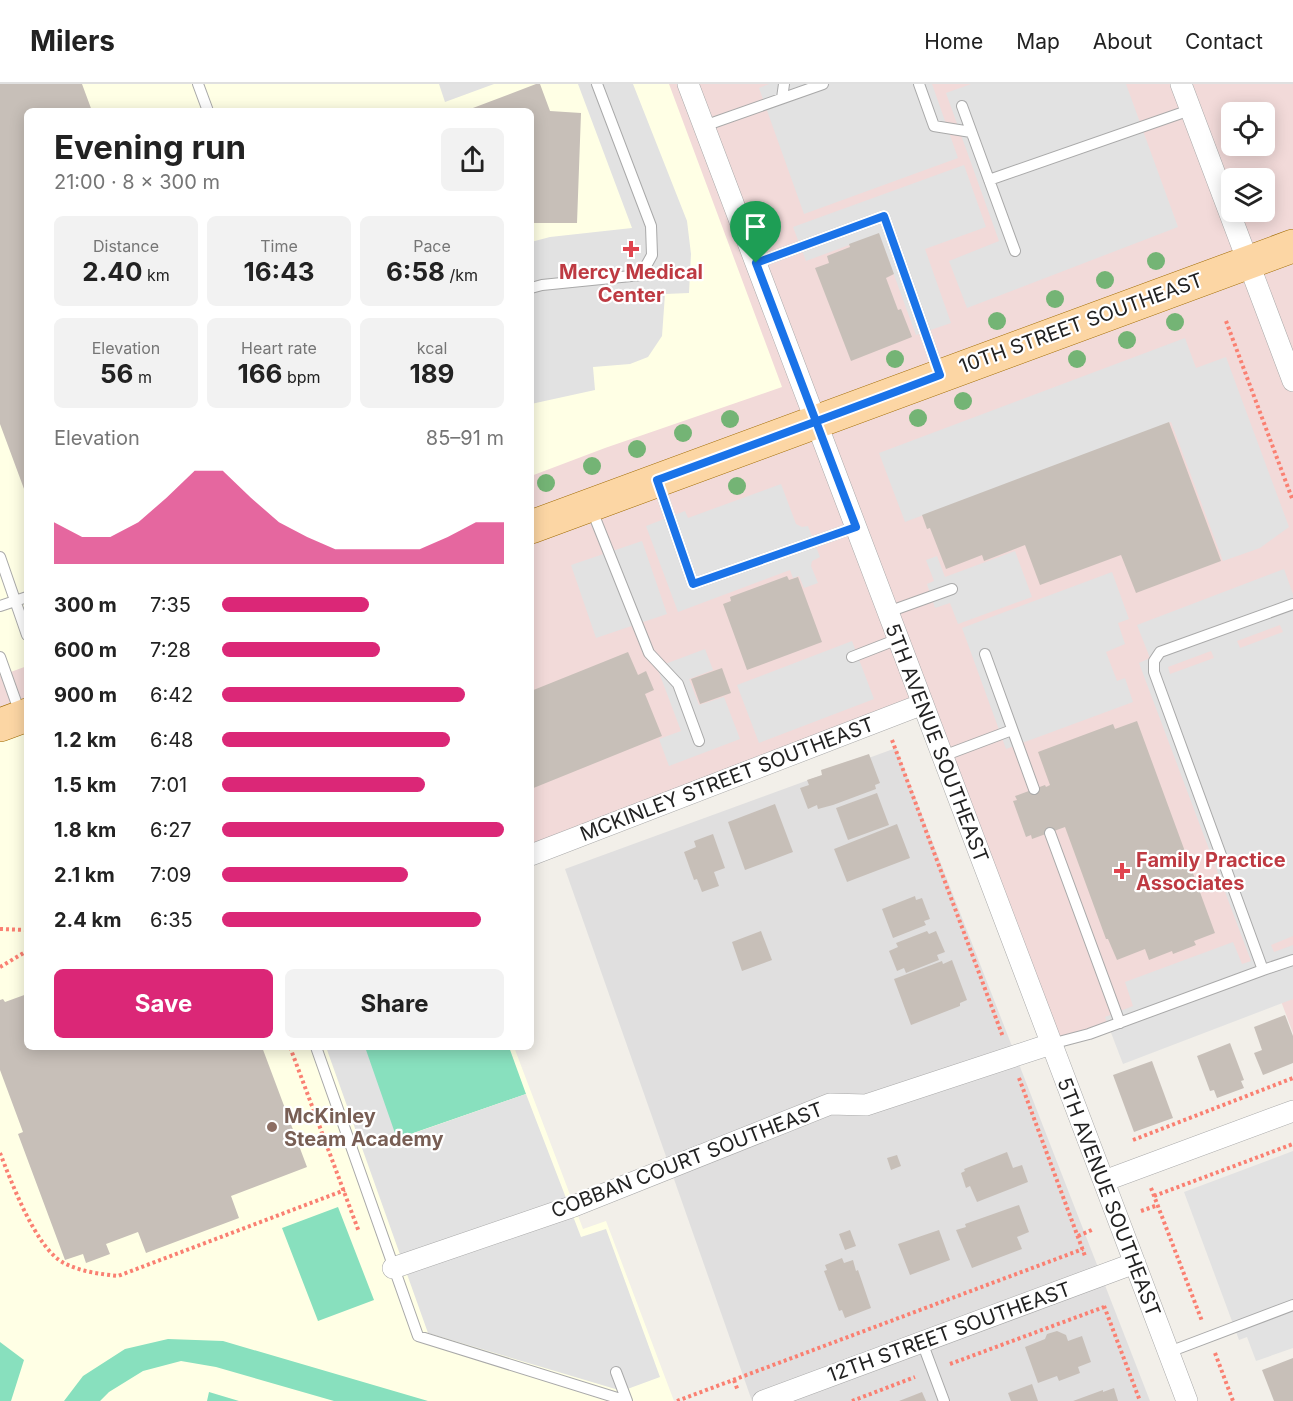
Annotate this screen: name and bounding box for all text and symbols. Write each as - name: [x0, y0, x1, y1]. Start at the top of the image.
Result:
- text: Milers: [30, 24, 115, 58]
- text: Home: [924, 29, 983, 54]
- text: Map: [1016, 29, 1060, 54]
- text: About: [1093, 29, 1152, 54]
- text: Contact: [1185, 29, 1263, 54]
- map controls: [1221, 102, 1275, 222]
- button: locate: [1221, 102, 1275, 156]
- text: Evening run: [54, 127, 246, 167]
- button: share: [441, 128, 504, 191]
- button: layers: [1221, 168, 1275, 222]
- text: 21:00 · 8 × 300 m: [54, 170, 220, 194]
- pin: [730, 201, 781, 263]
- icon: arrive: [739, 210, 772, 243]
- text: Distance: [93, 236, 159, 256]
- text: Time: [260, 236, 298, 256]
- text: Pace: [413, 236, 451, 256]
- marker: Mercy Medical Center: [622, 240, 640, 258]
- text: 2.40: [82, 256, 142, 287]
- text: 16:43: [243, 256, 315, 287]
- text: 6:58: [386, 256, 445, 287]
- place label: Mercy Medical Center: [559, 260, 703, 307]
- text: km: [142, 265, 170, 285]
- text: /km: [445, 265, 478, 285]
- street label: 10TH STREET SOUTHEAST: [956, 268, 1206, 378]
- text: Elevation: [92, 338, 160, 358]
- text: Heart rate: [241, 338, 317, 358]
- text: kcal: [417, 338, 447, 358]
- text: 56: [100, 358, 134, 389]
- text: 166: [237, 358, 282, 389]
- text: 189: [409, 358, 455, 389]
- text: m: [134, 367, 152, 387]
- text: bpm: [282, 367, 321, 387]
- text: Elevation: [54, 426, 140, 450]
- text: 85–91 m: [426, 426, 504, 450]
- text: 300 m: [54, 593, 117, 617]
- text: 7:35: [150, 593, 191, 617]
- street label: 5TH AVENUE SOUTHEAST: [880, 620, 994, 866]
- text: 600 m: [54, 638, 117, 662]
- text: 7:28: [150, 638, 191, 662]
- text: 900 m: [54, 683, 117, 707]
- text: 6:42: [150, 683, 193, 707]
- street label: MCKINLEY STREET SOUTHEAST: [577, 712, 877, 846]
- text: 1.2 km: [54, 728, 117, 752]
- text: 6:48: [150, 728, 193, 752]
- text: 1.5 km: [54, 773, 117, 797]
- text: 7:01: [150, 773, 187, 797]
- text: 1.8 km: [54, 818, 116, 842]
- text: 6:27: [150, 818, 192, 842]
- place label: Family Practice Associates: [1136, 848, 1286, 895]
- marker: Family Practice Associates: [1113, 862, 1131, 880]
- text: 2.1 km: [54, 863, 115, 887]
- text: 7:09: [150, 863, 191, 887]
- text: 2.4 km: [54, 908, 121, 932]
- text: 6:35: [150, 908, 193, 932]
- button: Save: [54, 969, 273, 1038]
- button: Share: [285, 969, 504, 1038]
- street label: 5TH AVENUE SOUTHEAST: [1052, 1074, 1166, 1320]
- street label: COBBAN COURT SOUTHEAST: [548, 1097, 826, 1223]
- place label: McKinley Steam Academy: [284, 1104, 443, 1151]
- marker: McKinley Steam Academy: [265, 1120, 279, 1134]
- street label: 12TH STREET SOUTHEAST: [824, 1277, 1074, 1387]

